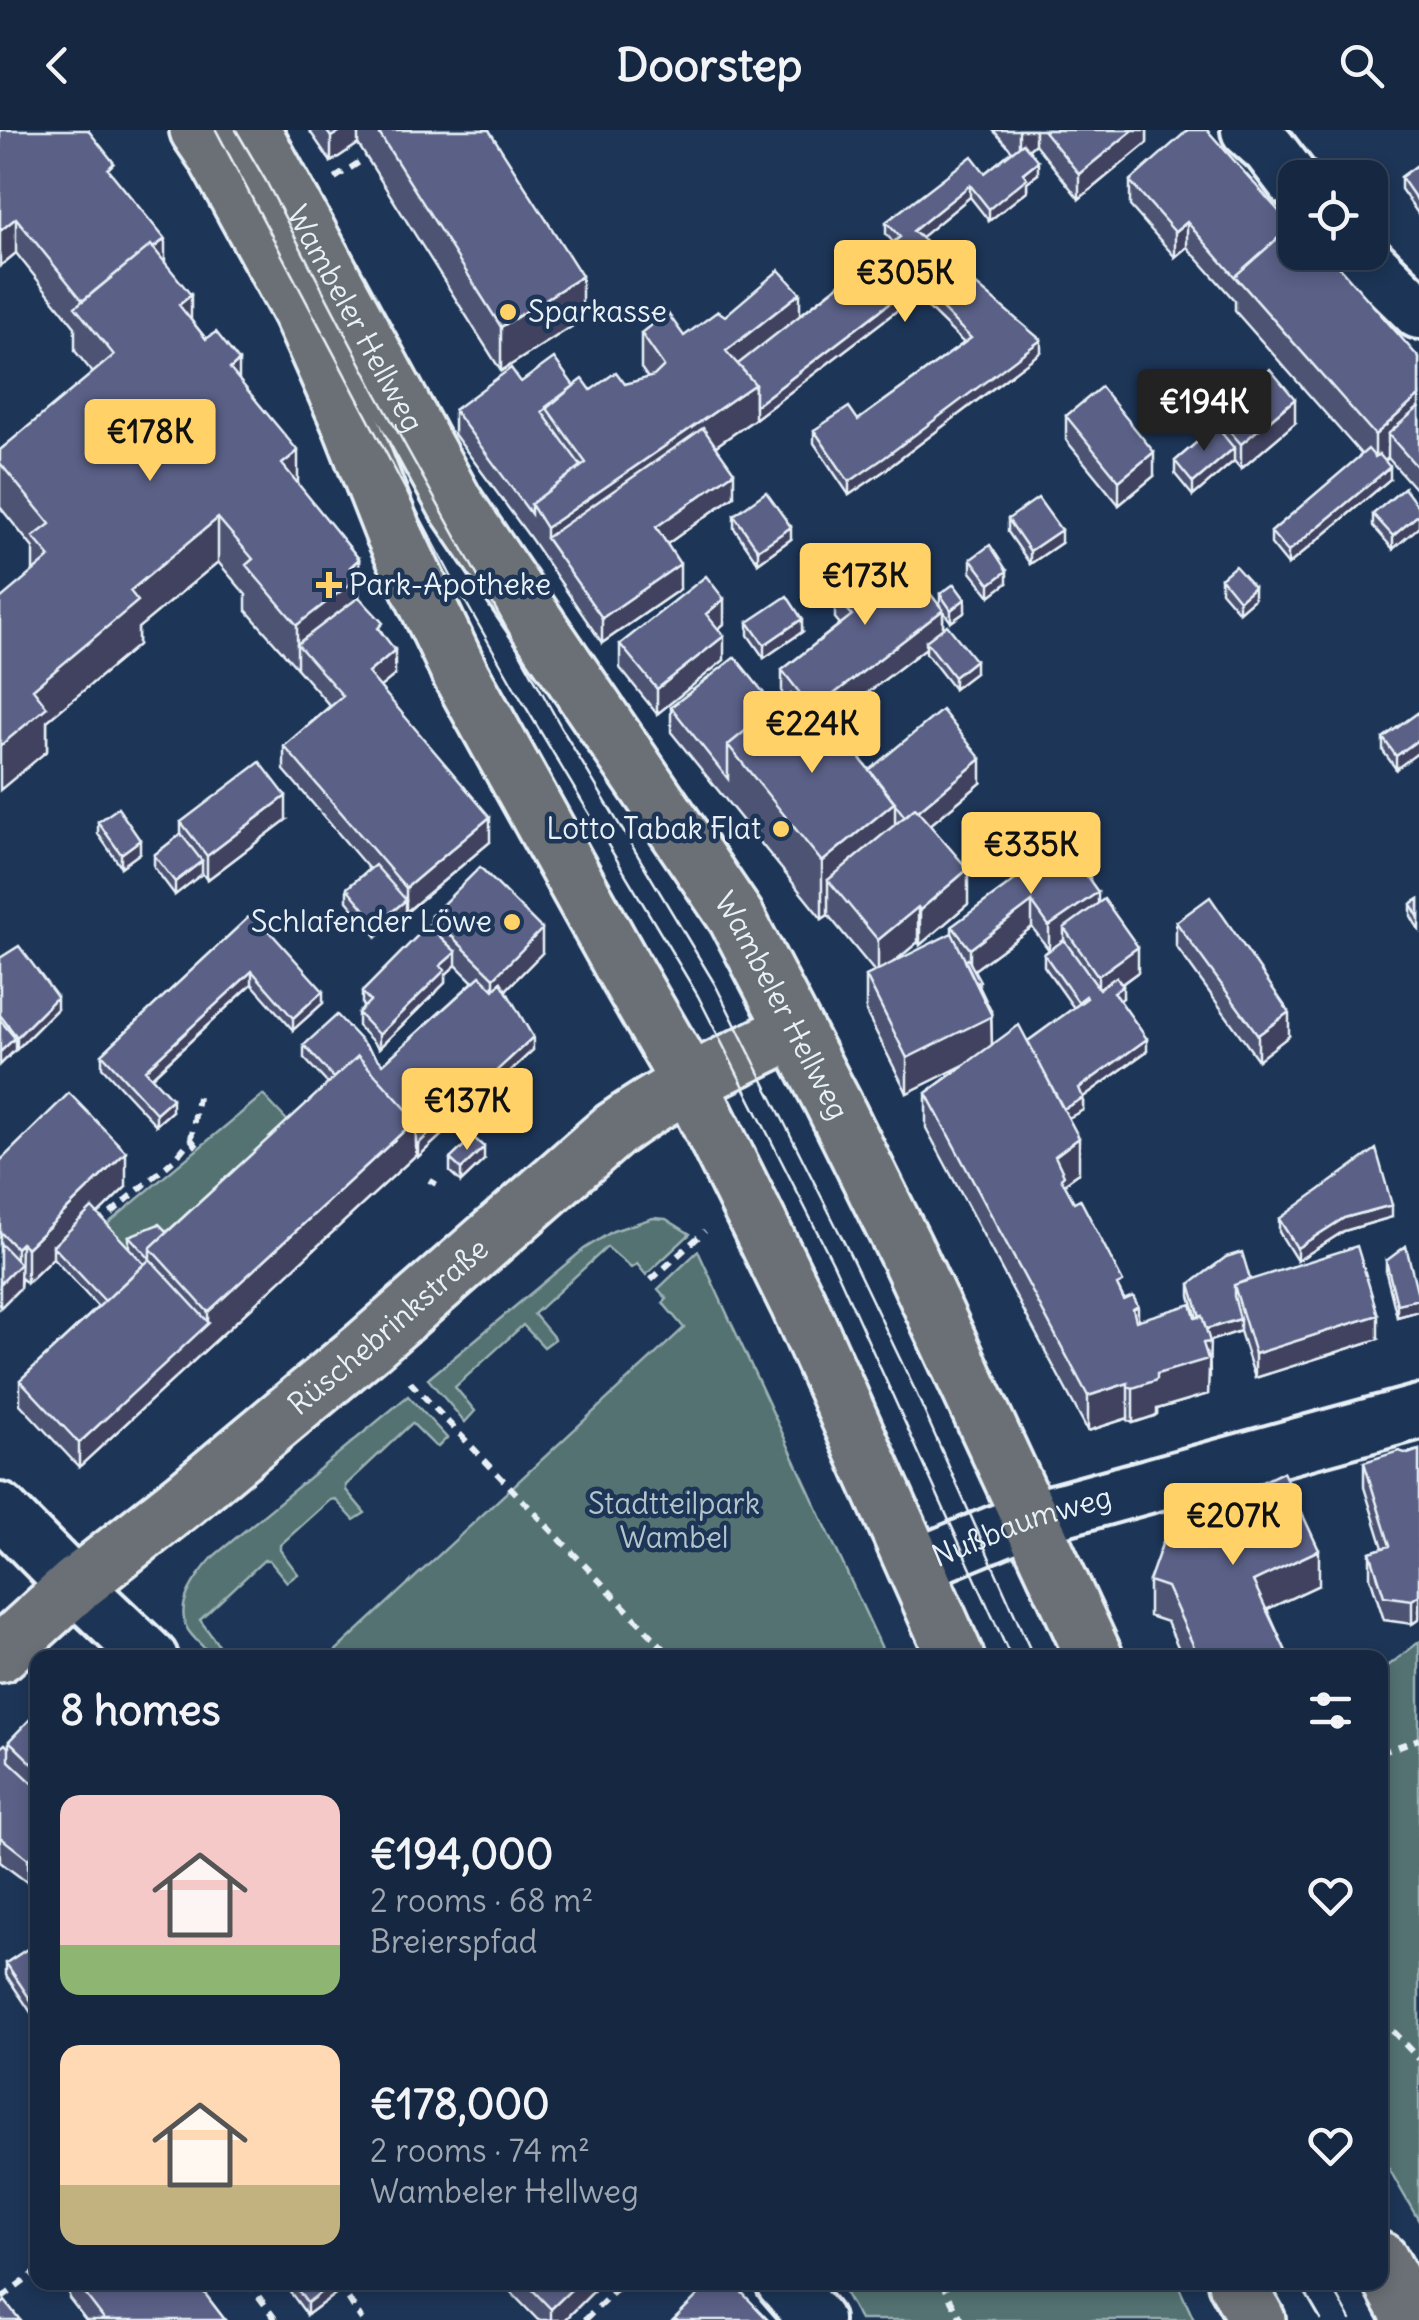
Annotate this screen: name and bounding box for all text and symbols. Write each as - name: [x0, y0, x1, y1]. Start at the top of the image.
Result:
- text: Doorstep: [617, 37, 802, 93]
- icon: back: [30, 38, 85, 93]
- icon: search: [1334, 38, 1389, 93]
- map controls: [1278, 160, 1388, 270]
- button: locate: [1278, 160, 1388, 270]
- street label: Wambeler Hellweg: [279, 198, 433, 438]
- pin: €305K: [835, 240, 975, 325]
- text: €305K: [856, 252, 954, 293]
- place label: Sparkasse: [528, 292, 667, 330]
- marker: Sparkasse: [497, 301, 519, 323]
- pin: €194K: [1134, 369, 1274, 454]
- text: €194K: [1159, 381, 1249, 422]
- pin: €178K: [80, 399, 220, 484]
- text: €178K: [107, 411, 193, 452]
- pin: €173K: [795, 543, 935, 628]
- text: €173K: [822, 555, 908, 596]
- place label: Park-Apotheke: [349, 565, 551, 603]
- marker: Park-Apotheke: [318, 574, 340, 596]
- pin: €224K: [742, 691, 882, 776]
- text: €224K: [765, 703, 859, 744]
- place label: Lotto Tabak Flat: [546, 809, 761, 847]
- pin: €335K: [961, 812, 1101, 897]
- marker: Lotto Tabak Flat: [770, 818, 792, 840]
- text: €335K: [983, 824, 1079, 865]
- street label: Wambeler Hellweg: [706, 884, 858, 1126]
- place label: Schlafender Löwe: [251, 902, 492, 940]
- marker: Schlafender Löwe: [501, 911, 523, 933]
- pin: €137K: [397, 1068, 537, 1153]
- text: €137K: [424, 1080, 510, 1121]
- street label: Rüschebrinkstraße: [280, 1229, 496, 1423]
- street label: Nußbaumweg: [926, 1477, 1116, 1575]
- pin: €207K: [1163, 1483, 1303, 1568]
- park label: Stadtteilpark Wambel: [588, 1484, 760, 1556]
- text: €207K: [1186, 1495, 1280, 1536]
- icon: filters: [1303, 1683, 1358, 1738]
- text: 8 homes: [60, 1684, 221, 1736]
- text: €194,000: [370, 1828, 553, 1880]
- icon: home: [140, 1835, 260, 1955]
- icon: heart: [1303, 1868, 1358, 1923]
- text: 2 rooms · 68 m²: [370, 1880, 593, 1921]
- text: Breierspfad: [370, 1921, 537, 1962]
- text: €178,000: [370, 2078, 550, 2130]
- icon: home: [140, 2085, 260, 2205]
- icon: heart: [1303, 2118, 1358, 2173]
- text: 2 rooms · 74 m²: [370, 2130, 590, 2171]
- text: Wambeler Hellweg: [370, 2171, 639, 2212]

